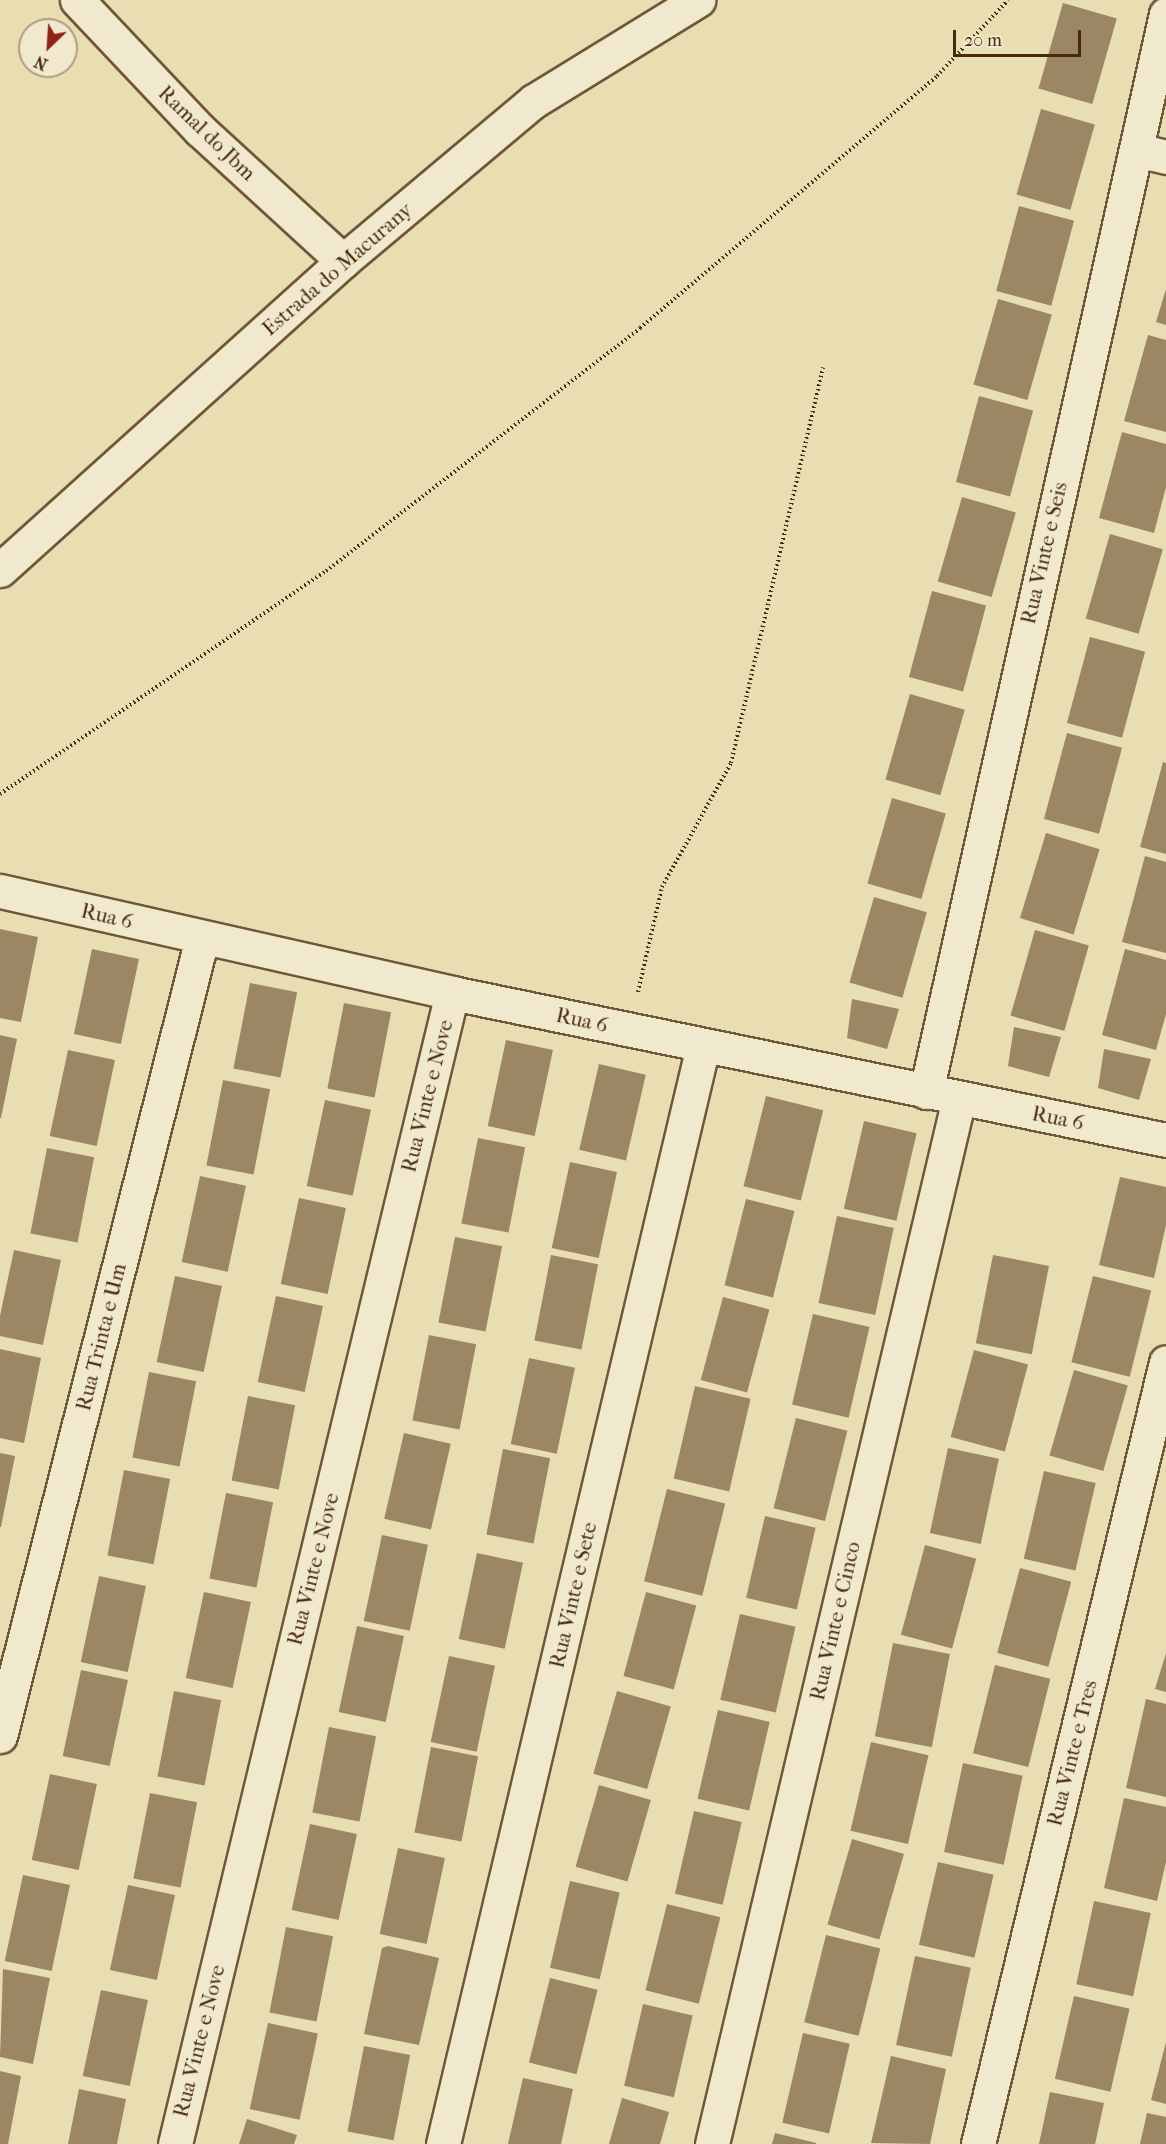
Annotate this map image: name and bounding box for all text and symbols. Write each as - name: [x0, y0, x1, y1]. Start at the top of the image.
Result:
- north arrow: [18, 18, 78, 78]
- scale bar: [956, 18, 1084, 56]
- text: 20 m: [964, 30, 1002, 51]
- text: N: [32, 52, 51, 74]
- street label: Ramal do Jbm: [153, 80, 261, 186]
- street label: Estrada do Macurany: [257, 197, 417, 341]
- street label: Rua Vinte e Seis: [1015, 479, 1073, 627]
- street label: Rua 6: [79, 898, 135, 934]
- street label: Rua 6: [554, 1002, 610, 1038]
- street label: Rua Vinte e Nove: [396, 1017, 458, 1175]
- street label: Rua 6: [1030, 1101, 1086, 1135]
- street label: Rua Trinta e Um: [70, 1261, 132, 1413]
- street label: Rua Vinte e Nove: [282, 1490, 344, 1648]
- street label: Rua Vinte e Sete: [544, 1519, 602, 1671]
- street label: Rua Vinte e Cinco: [804, 1539, 866, 1703]
- street label: Rua Vinte e Tres: [1042, 1677, 1102, 1829]
- street label: Rua Vinte e Nove: [168, 1962, 230, 2120]

